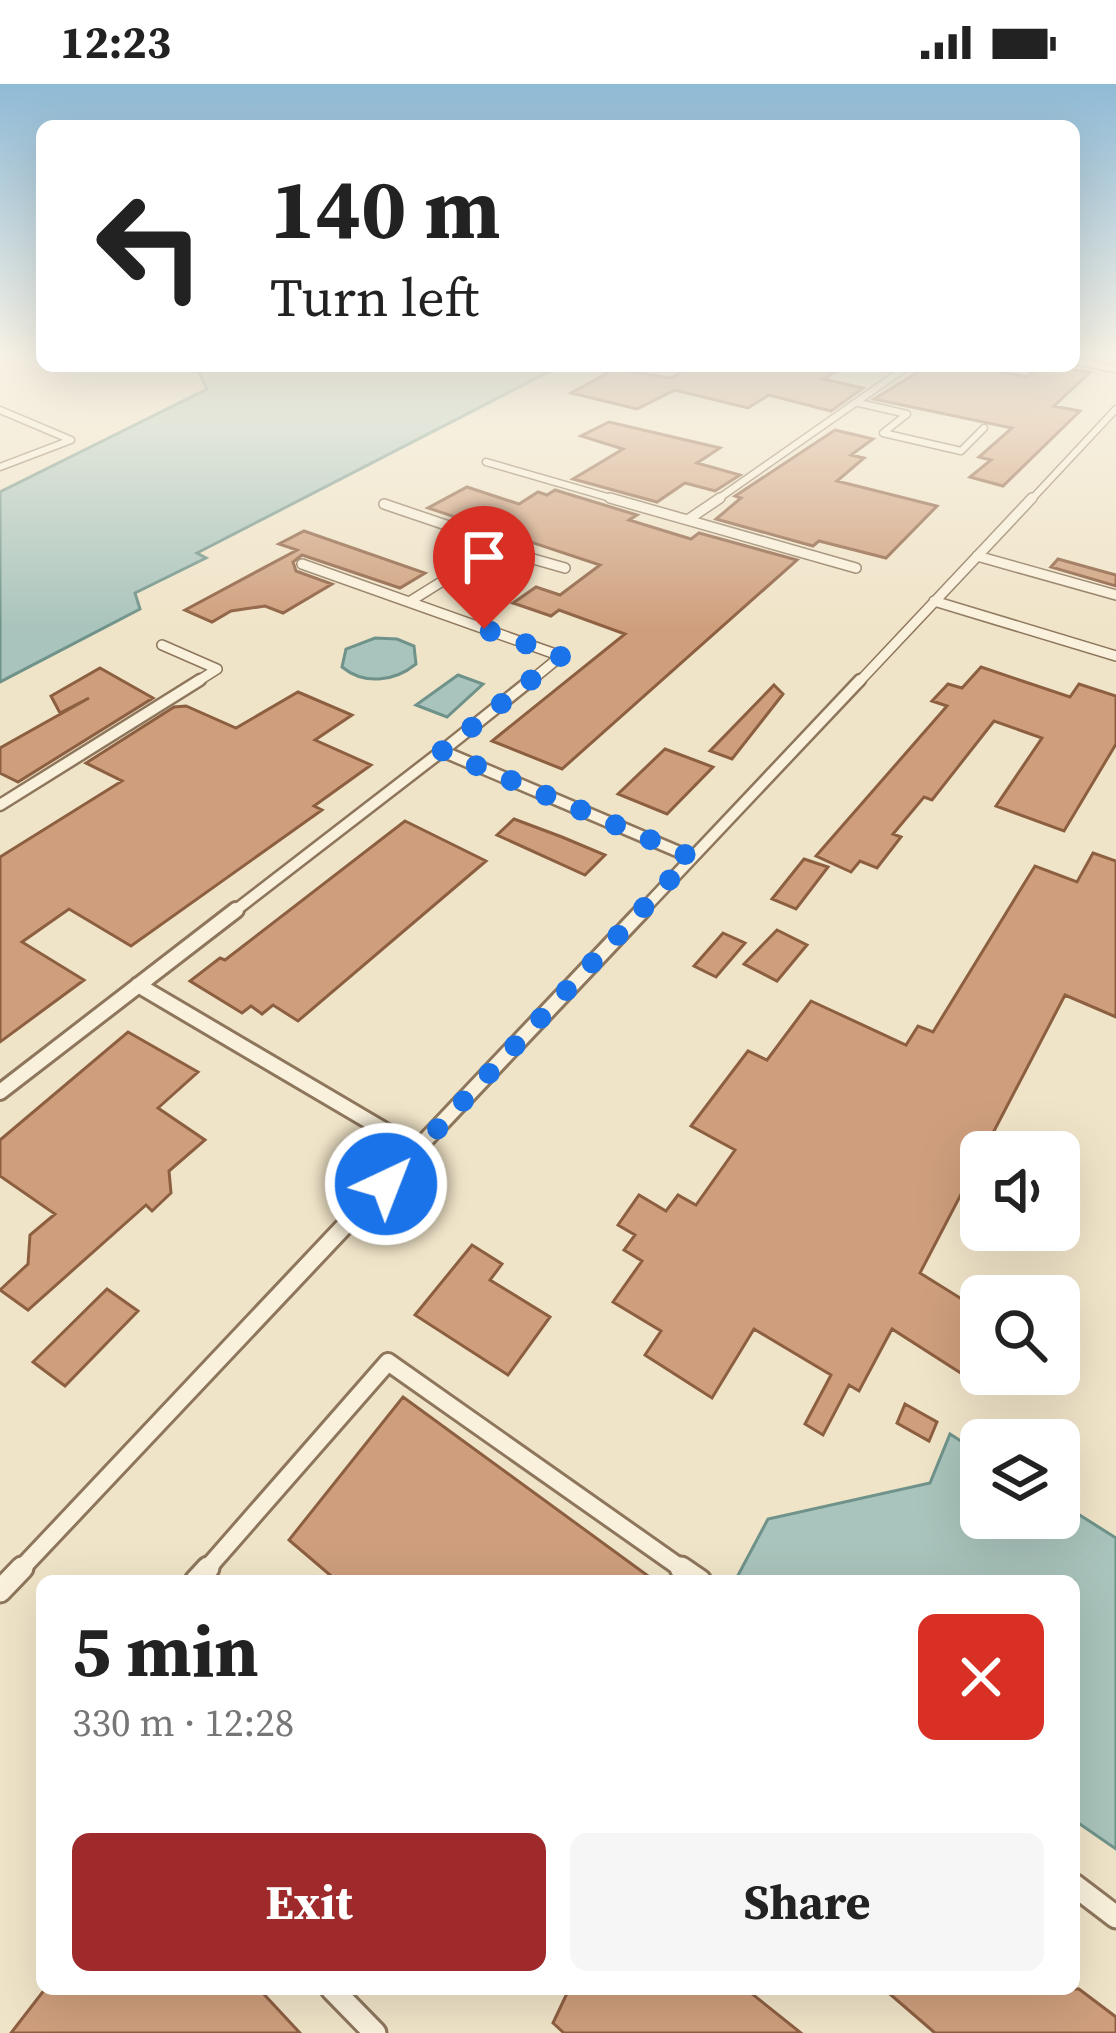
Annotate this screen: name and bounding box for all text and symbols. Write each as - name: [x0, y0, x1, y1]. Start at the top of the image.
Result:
- text: 12:23: [60, 11, 171, 73]
- text: 140 m: [270, 151, 501, 266]
- icon: left: [72, 168, 228, 324]
- text: Turn left: [270, 260, 479, 334]
- pin: [433, 506, 535, 629]
- icon: arrive: [451, 524, 517, 590]
- position arrow: [323, 1121, 449, 1247]
- map controls: [960, 1131, 1080, 1539]
- button: sound: [960, 1131, 1080, 1251]
- button: search: [960, 1275, 1080, 1395]
- button: layers: [960, 1419, 1080, 1539]
- text: 5 min: [72, 1601, 259, 1700]
- button: close: [918, 1614, 1044, 1740]
- text: 330 m · 12:28: [72, 1696, 294, 1749]
- button: Exit: [72, 1833, 546, 1971]
- button: Share: [570, 1833, 1044, 1971]

